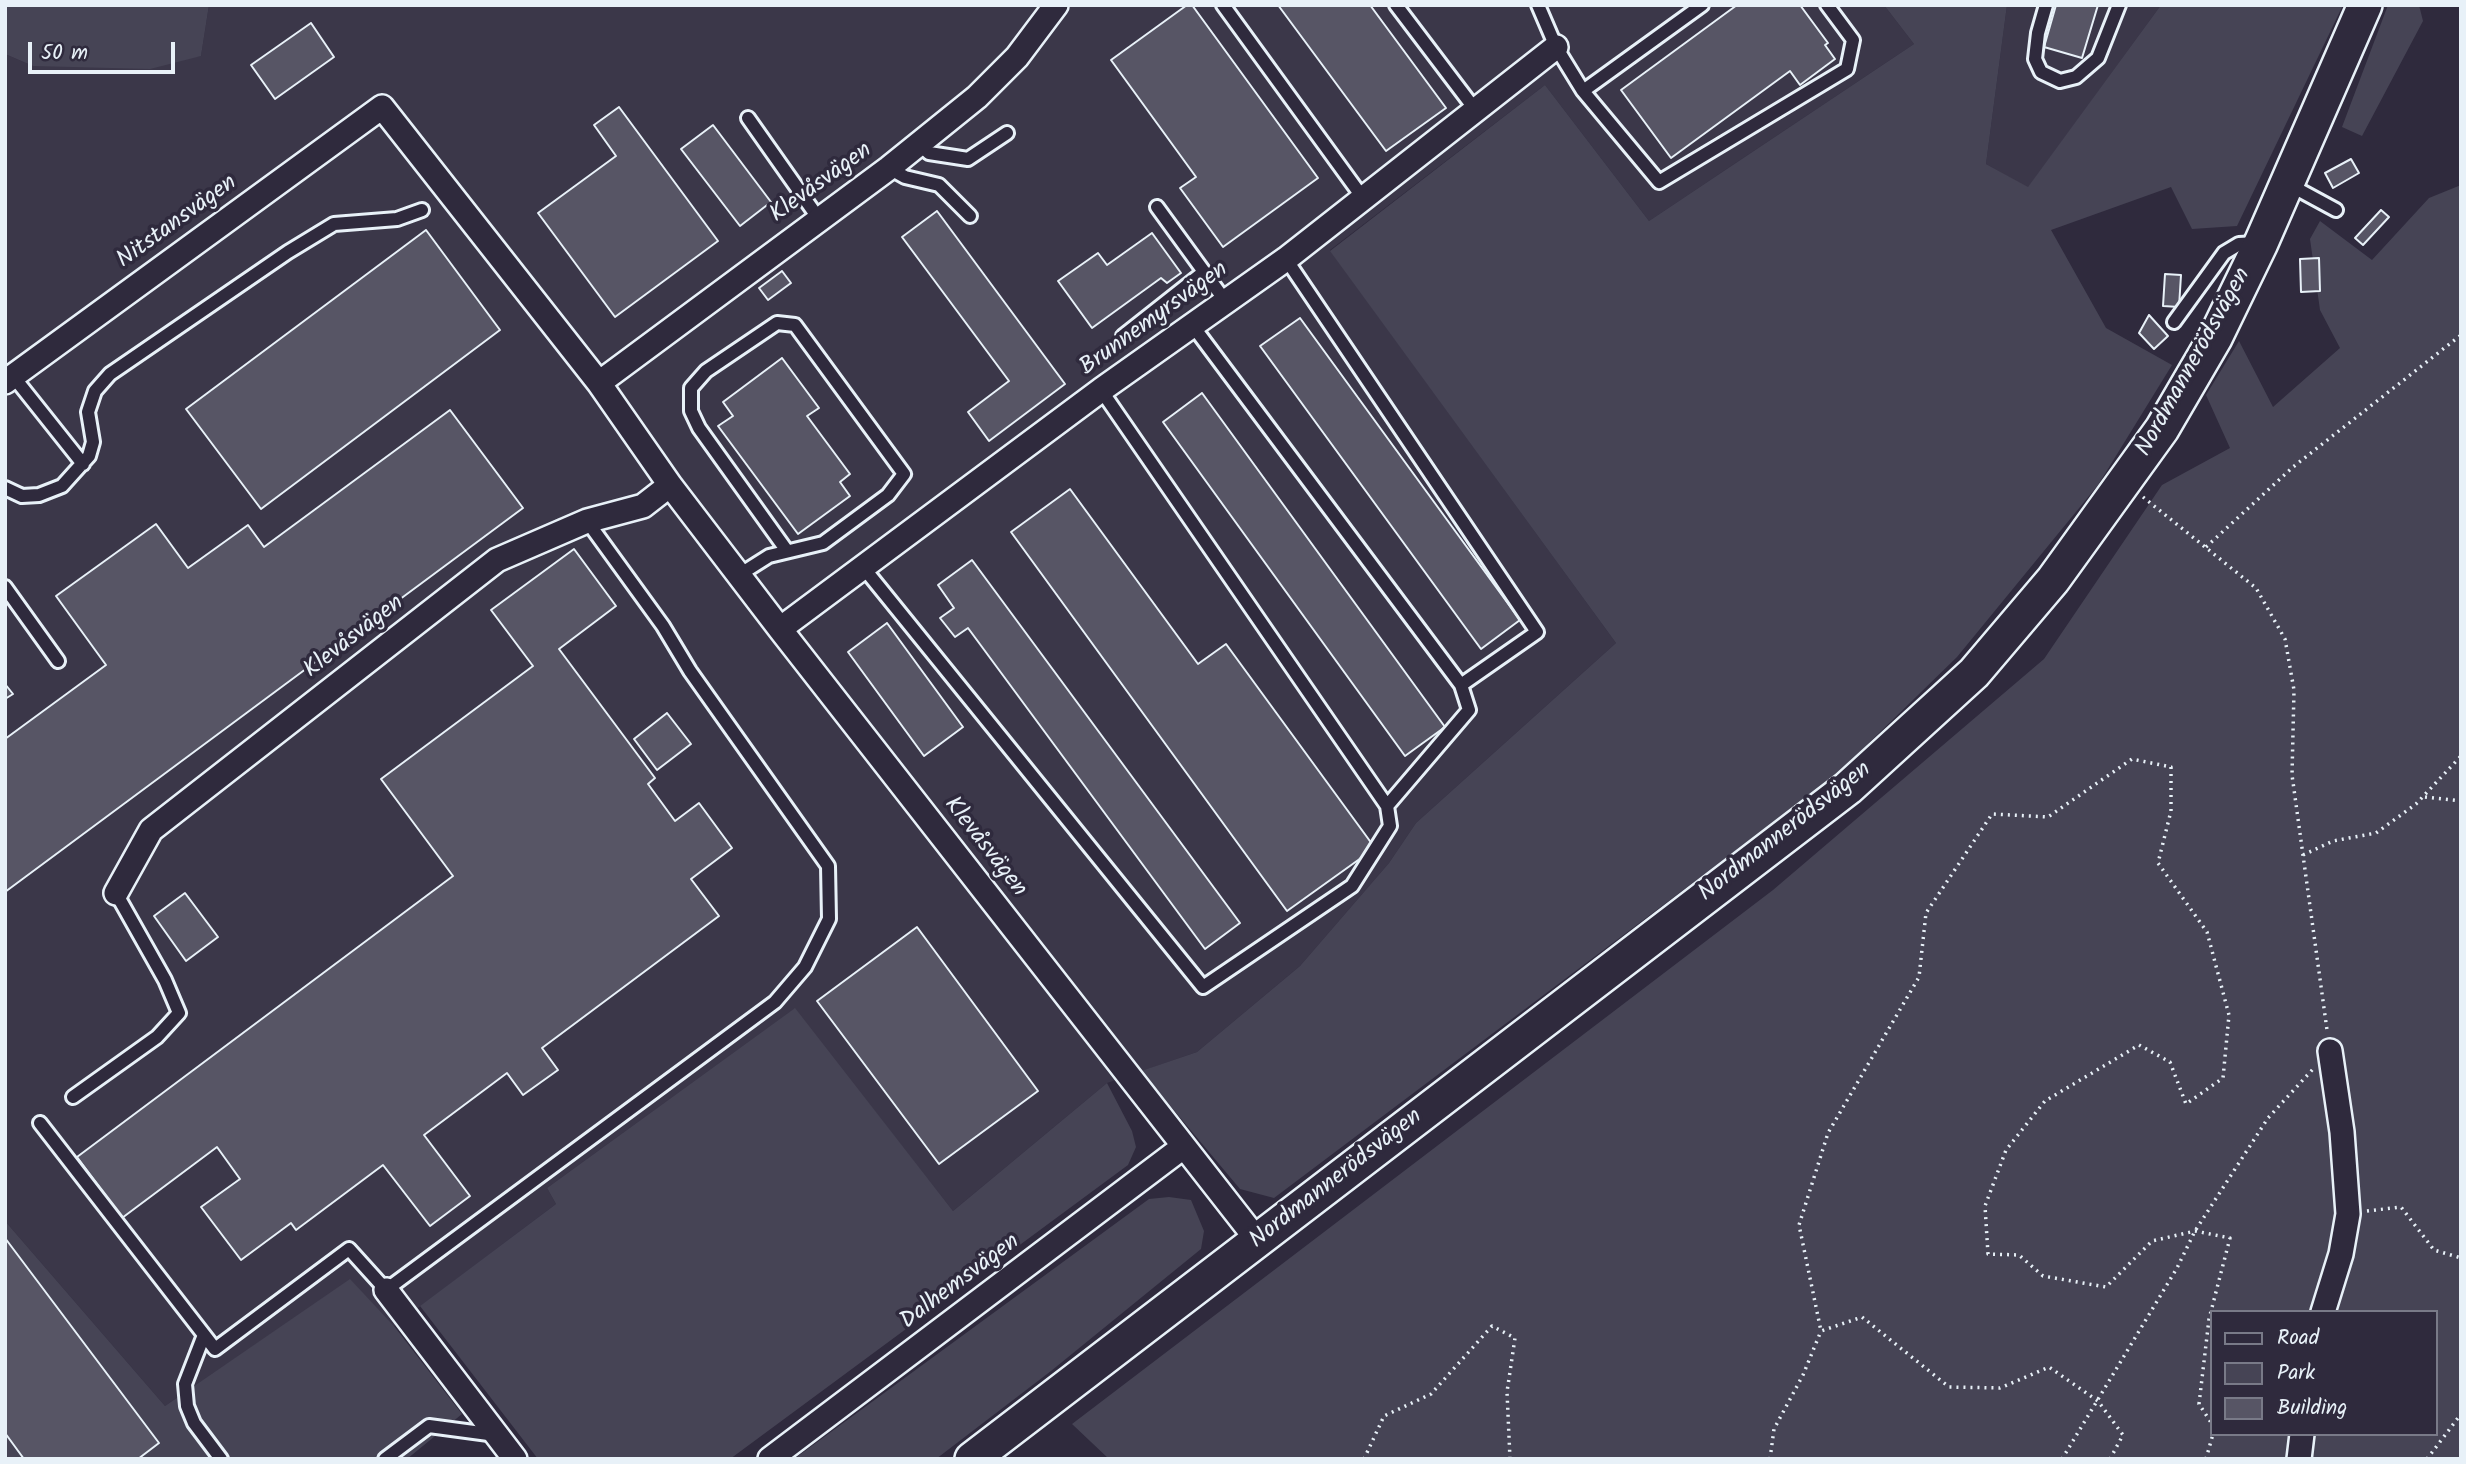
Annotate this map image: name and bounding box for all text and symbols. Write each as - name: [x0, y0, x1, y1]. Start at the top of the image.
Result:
- scale bar: [32, 28, 178, 72]
- text: 50 m: [41, 37, 88, 70]
- street label: Klevåsvägen: [765, 137, 879, 231]
- street label: Nitstansvägen: [112, 170, 244, 276]
- street label: Brunnemyrsvägen: [1075, 257, 1235, 383]
- street label: Nordmannerödsvägen: [2131, 264, 2259, 462]
- street label: Klevåsvägen: [299, 590, 411, 686]
- street label: Nordmannerödsvägen: [1694, 757, 1878, 909]
- street label: Klevåsvägen: [936, 792, 1032, 904]
- street label: Nordmannerödsvägen: [1245, 1104, 1429, 1256]
- street label: Dalhemsvägen: [896, 1229, 1026, 1337]
- legend: [2210, 1310, 2438, 1436]
- text: Road: [2277, 1322, 2319, 1355]
- text: Park: [2277, 1357, 2315, 1390]
- text: Building: [2277, 1392, 2347, 1425]

